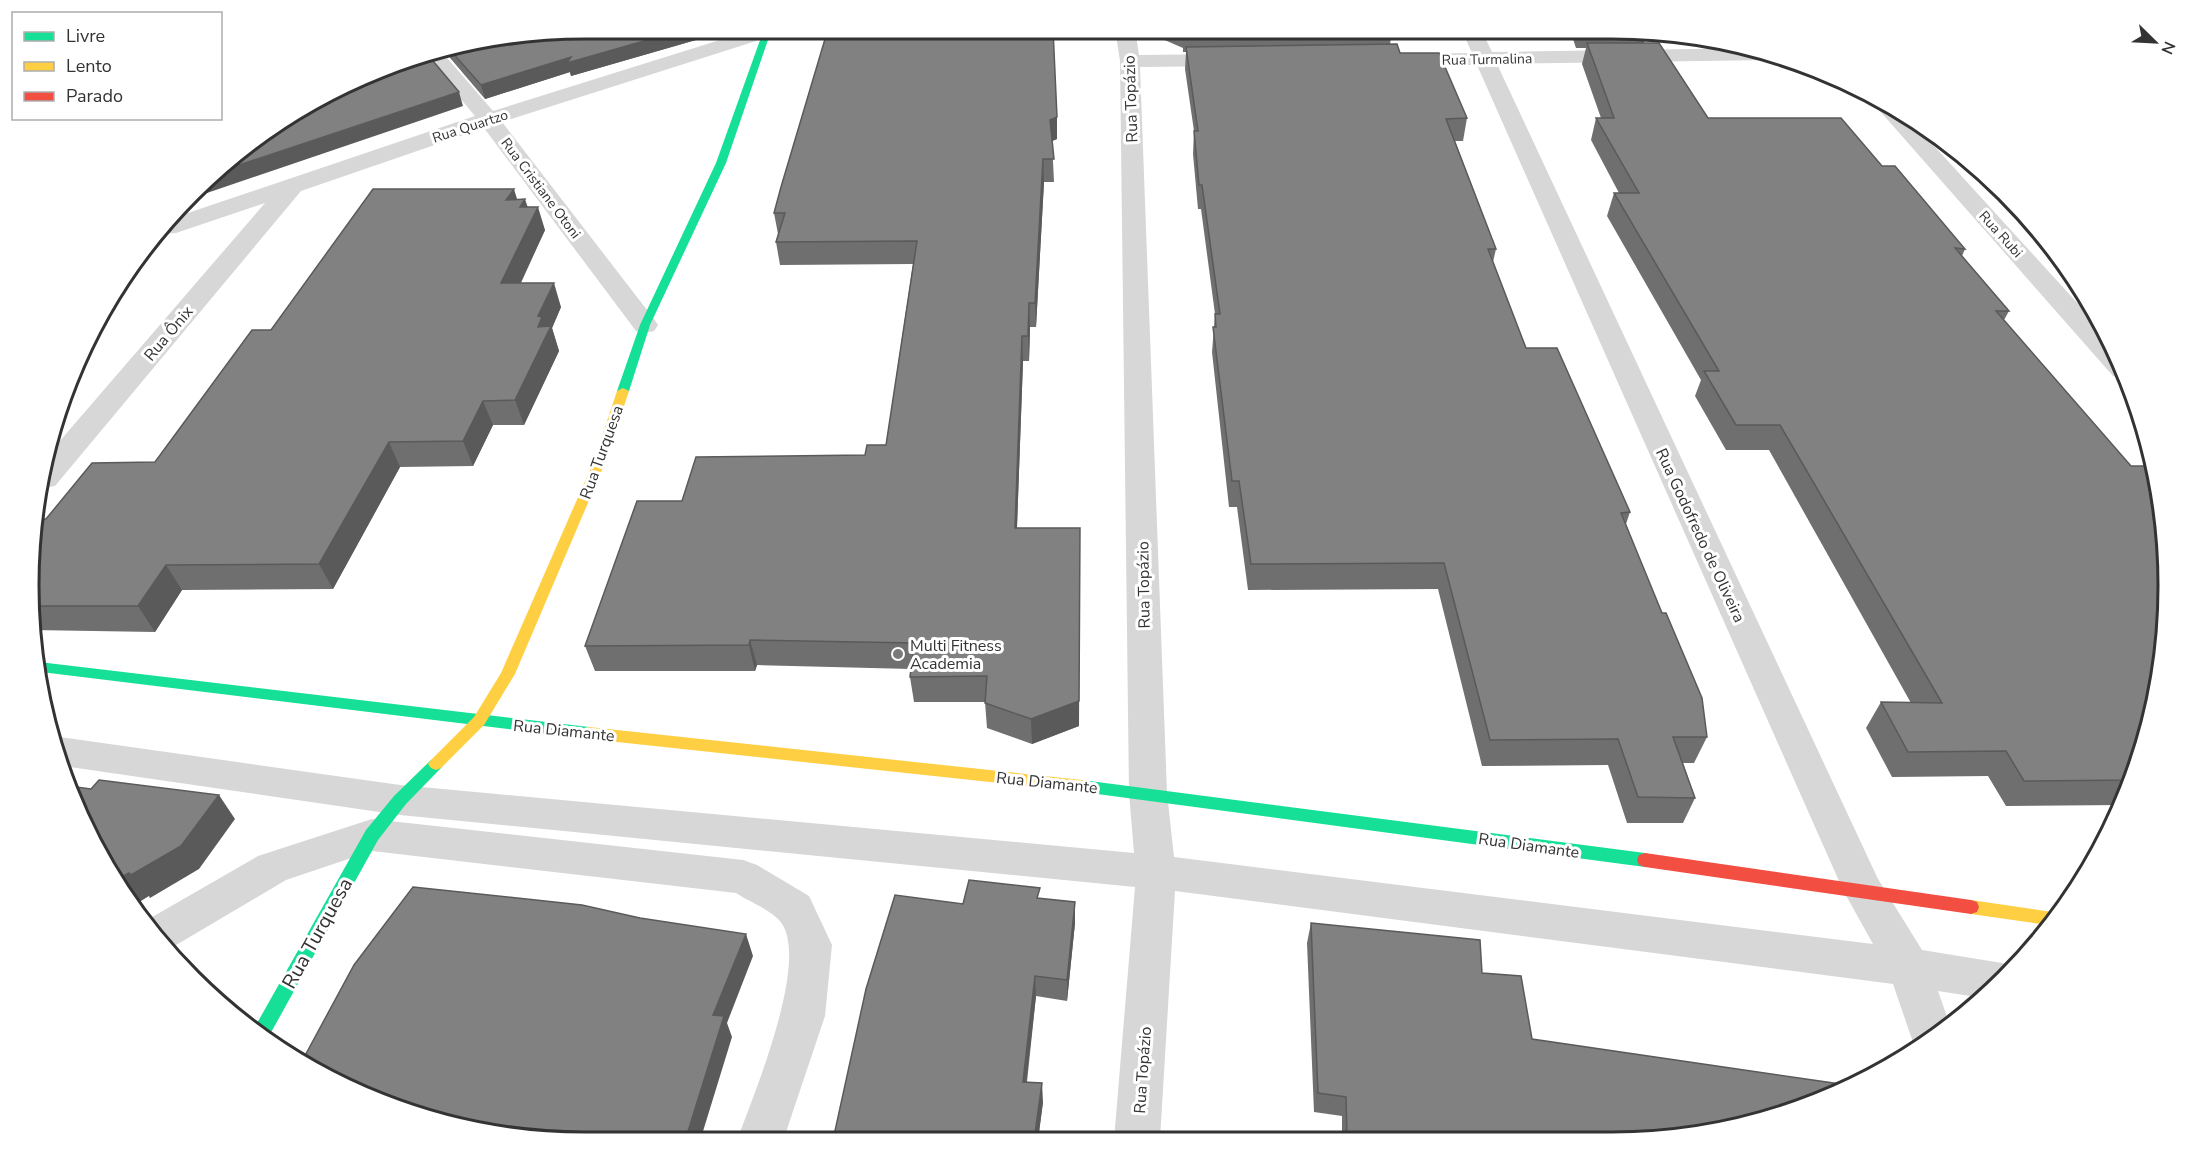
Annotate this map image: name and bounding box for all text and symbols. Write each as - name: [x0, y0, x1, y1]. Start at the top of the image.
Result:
- legend: [12, 12, 222, 120]
- north arrow: [2125, 12, 2185, 72]
- text: Livre: [66, 24, 105, 48]
- text: N: [2155, 38, 2180, 58]
- street label: Rua Turmalina: [1442, 49, 1533, 70]
- text: Lento: [66, 54, 112, 78]
- street label: Rua Topázio: [1118, 55, 1144, 143]
- text: Parado: [66, 84, 123, 108]
- street label: Rua Quartzo: [430, 105, 511, 148]
- street label: Rua Cristiane Otoni: [496, 134, 585, 243]
- street label: Rua Rubi: [1975, 207, 2027, 262]
- street label: Rua Ônix: [139, 301, 199, 366]
- street label: Rua Turquesa: [575, 402, 629, 502]
- street label: Rua Godofredo de Oliveira: [1650, 445, 1750, 626]
- street label: Rua Topázio: [1132, 541, 1156, 629]
- place label: Multi Fitness Academia: [910, 635, 1002, 675]
- marker: Multi Fitness Academia: [891, 647, 905, 661]
- street label: Rua Diamante: [512, 715, 616, 747]
- street label: Rua Diamante: [995, 767, 1099, 799]
- street label: Rua Diamante: [1477, 828, 1581, 864]
- street label: Rua Turquesa: [276, 873, 359, 994]
- street label: Rua Topázio: [1129, 1026, 1157, 1114]

